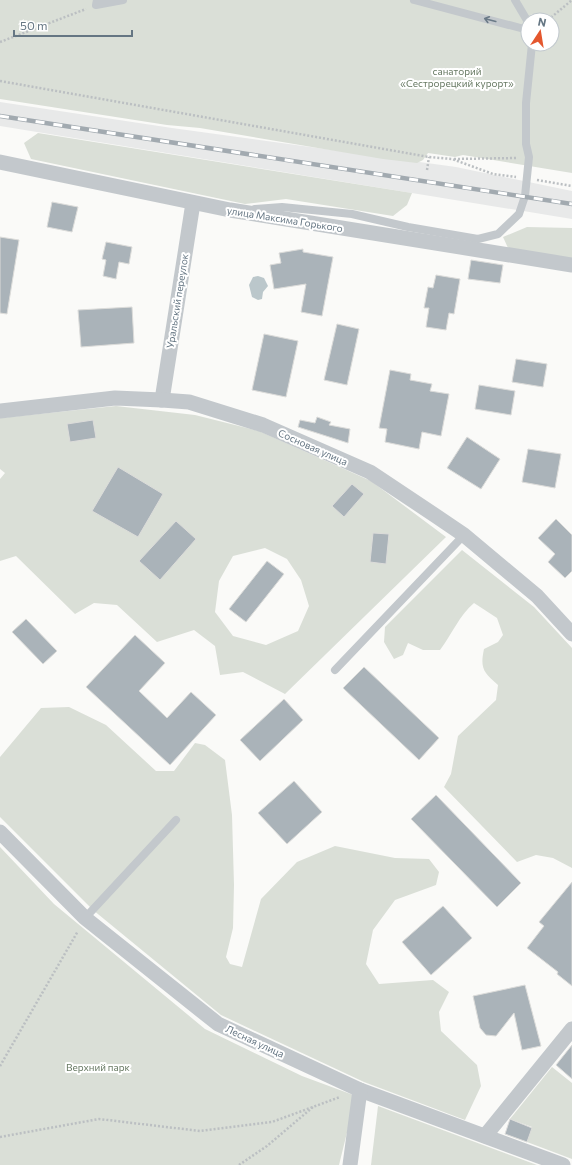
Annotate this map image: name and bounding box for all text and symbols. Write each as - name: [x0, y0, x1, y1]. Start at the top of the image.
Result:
- scale bar: [14, 12, 132, 38]
- north arrow: [520, 12, 560, 52]
- text: N: [537, 15, 548, 29]
- one-way arrow: [484, 16, 497, 23]
- text: 50 m: [20, 18, 48, 32]
- park label: санаторий «Сестрорецкий курорт»: [400, 65, 514, 89]
- street label: улица Максима Горького: [226, 204, 344, 234]
- street label: Уральский переулок: [164, 252, 191, 349]
- street label: Сосновая улица: [277, 426, 349, 468]
- street label: Лесная улица: [224, 1022, 286, 1060]
- park label: Верхний парк: [66, 1061, 131, 1073]

